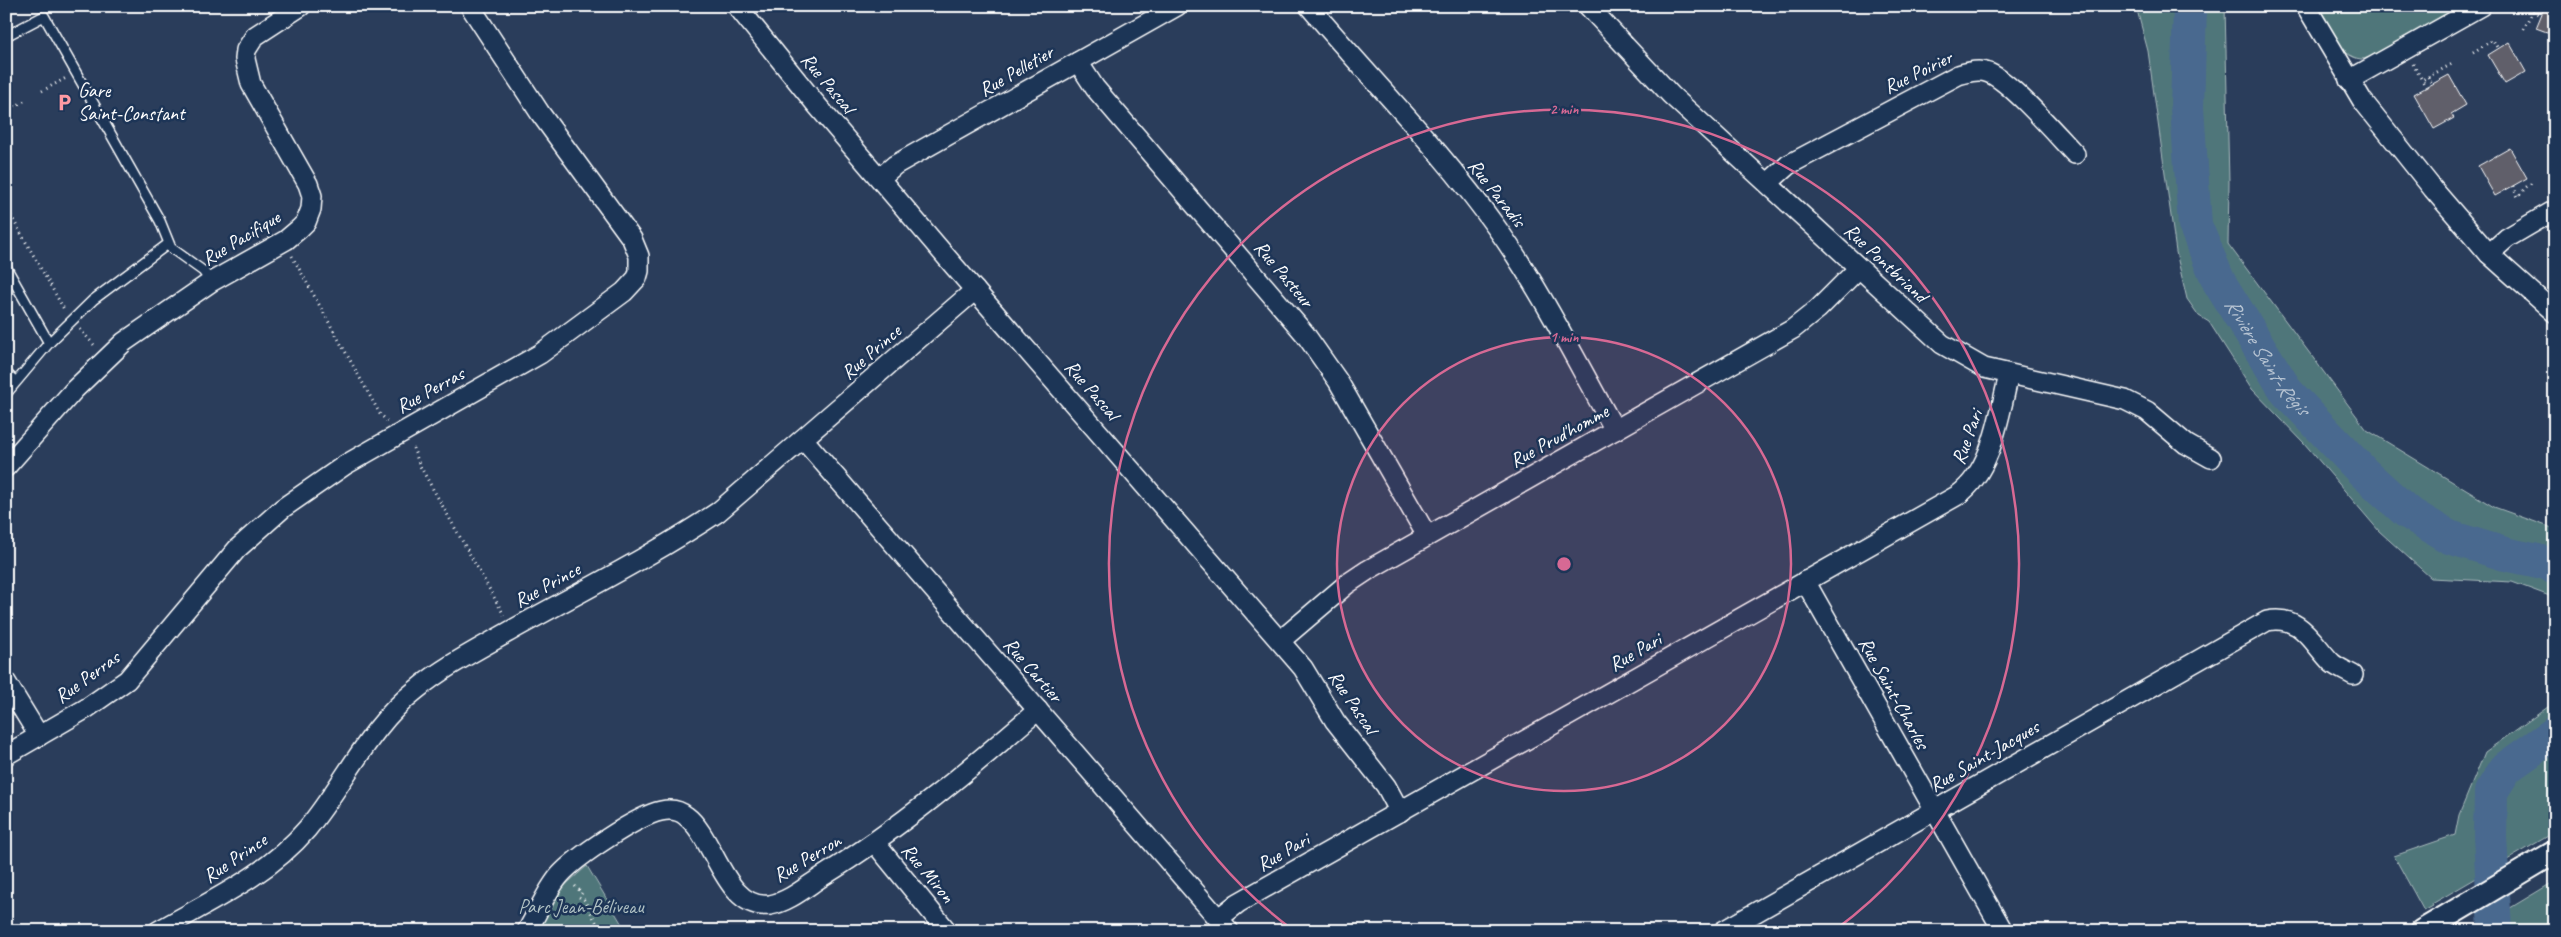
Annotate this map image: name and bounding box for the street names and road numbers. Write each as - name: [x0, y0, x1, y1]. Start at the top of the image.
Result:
- street label: Rue Pelletier: [974, 39, 1059, 102]
- street label: Rue Poirier: [1880, 44, 1958, 99]
- street label: Rue Pascal: [795, 48, 863, 121]
- street label: Rue Paradis: [1463, 154, 1533, 234]
- street label: Rue Pacifique: [197, 204, 286, 271]
- street label: Rue Pontbriand: [1839, 218, 1935, 310]
- street label: Rue Pasteur: [1249, 235, 1320, 314]
- street label: Rue Prince: [836, 318, 907, 385]
- street label: Rue Pascal: [1059, 355, 1127, 428]
- street label: Rue Perras: [391, 360, 470, 419]
- street label: Rue Prud'homme: [1505, 398, 1614, 473]
- street label: Rue Pari: [1946, 404, 1989, 468]
- street label: Rue Prince: [510, 556, 586, 613]
- street label: Rue Pari: [1604, 626, 1668, 677]
- street label: Rue Cartier: [998, 632, 1069, 709]
- street label: Rue Saint-Charles: [1853, 633, 1936, 755]
- street label: Rue Perras: [50, 644, 126, 709]
- street label: Rue Pascal: [1323, 665, 1385, 742]
- street label: Rue Saint-Jacques: [1925, 713, 2045, 798]
- street label: Rue Pari: [1252, 826, 1316, 877]
- street label: Rue Prince: [198, 827, 273, 888]
- street label: Rue Perron: [768, 827, 846, 888]
- street label: Rue Miron: [896, 838, 961, 909]

